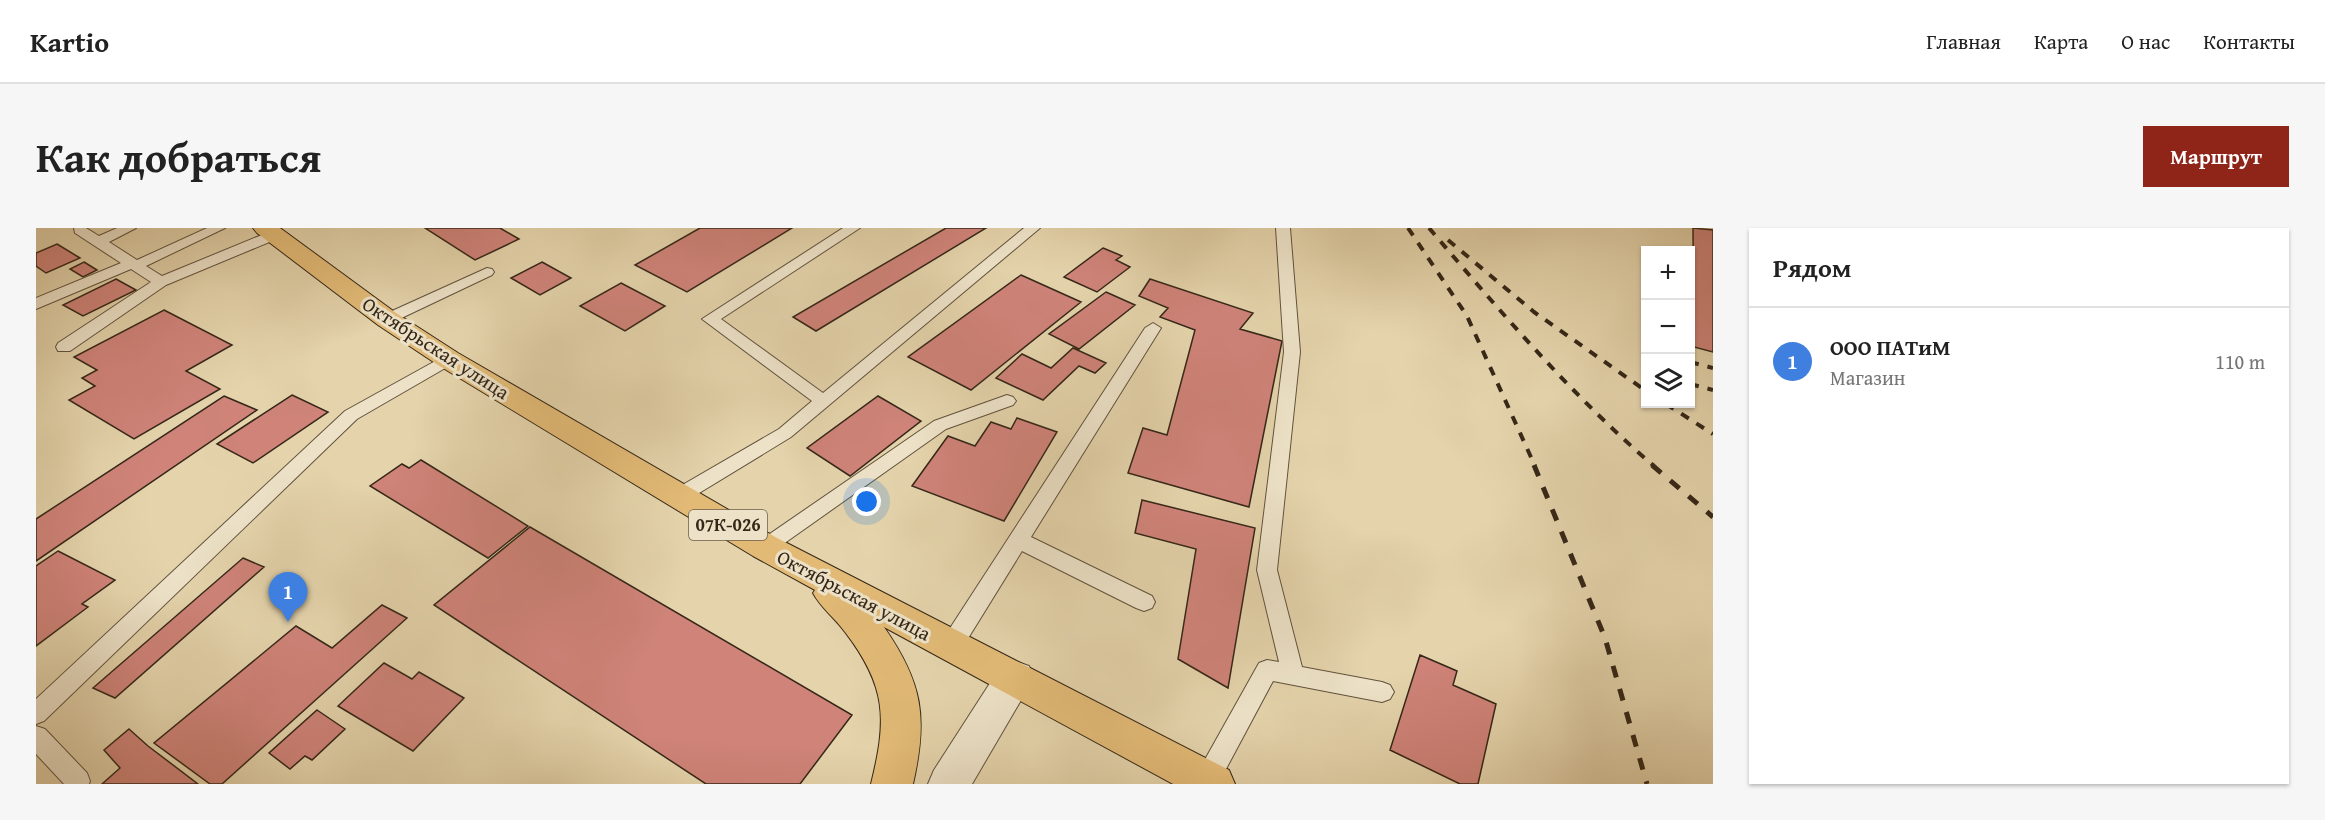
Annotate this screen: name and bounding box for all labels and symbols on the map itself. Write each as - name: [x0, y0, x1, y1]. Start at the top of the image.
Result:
- street label: Октябрьская улица: [357, 289, 516, 406]
- your location: [852, 487, 881, 516]
- road number: 07К-026: [689, 510, 767, 540]
- street label: Октябрьская улица: [772, 542, 937, 648]
- pin: 1: [268, 572, 308, 622]

